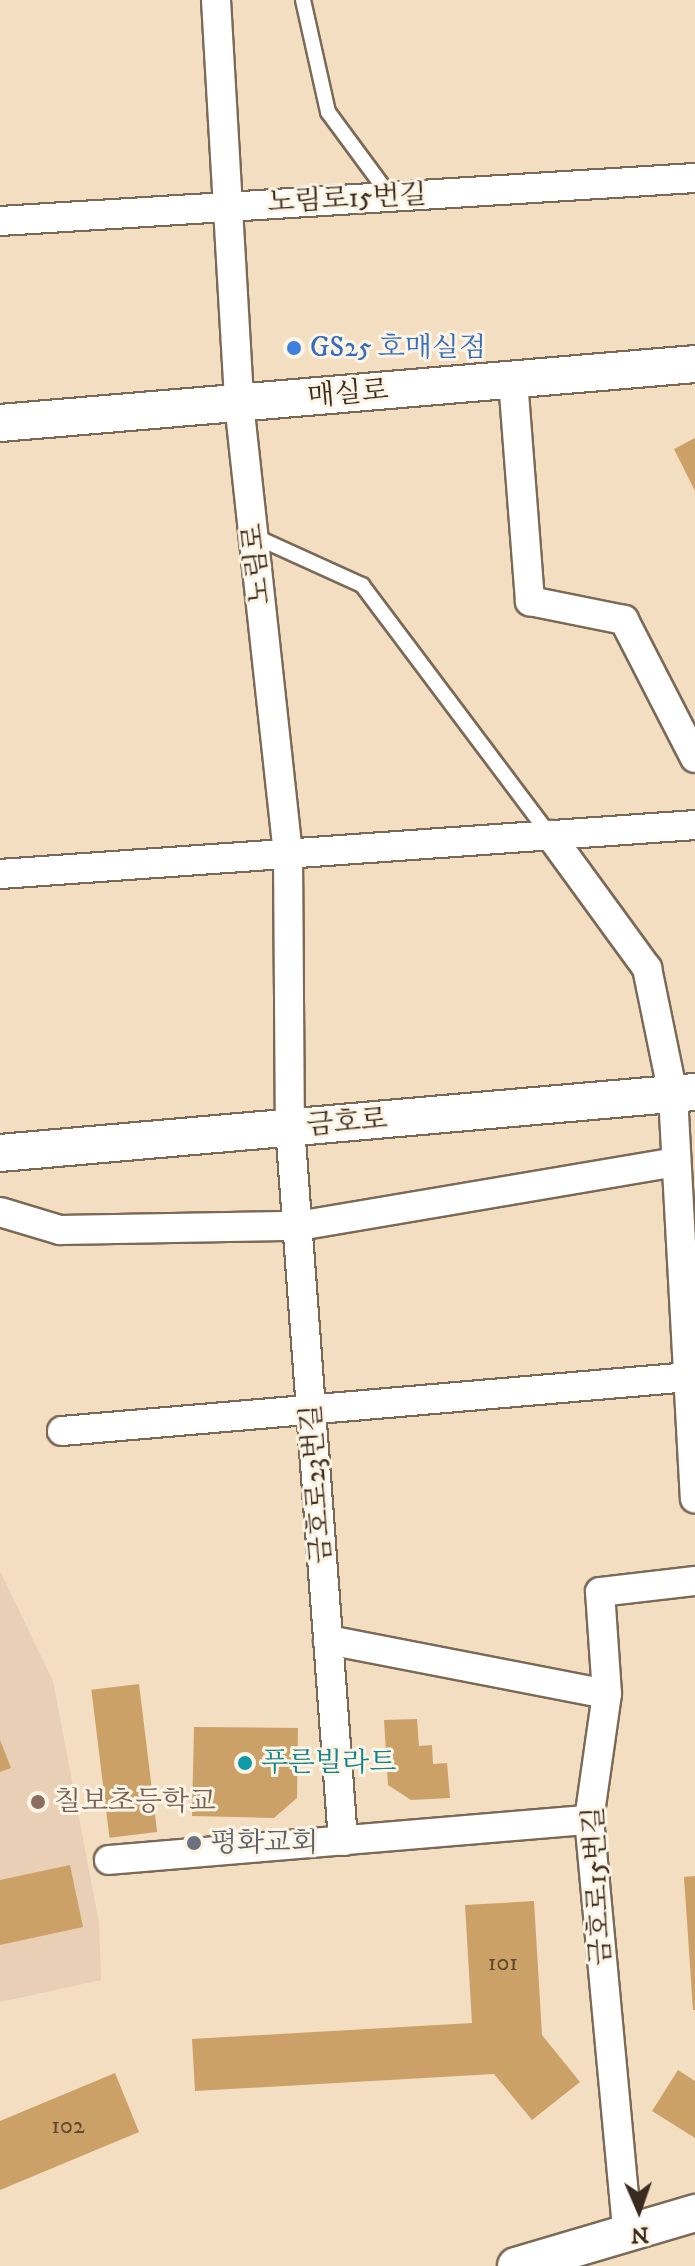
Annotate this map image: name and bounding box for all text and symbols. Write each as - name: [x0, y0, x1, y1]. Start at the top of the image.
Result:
- street label: 노림로15번길: [267, 178, 427, 220]
- place label: GS25 호매실점: [310, 331, 486, 365]
- marker: GS25 호매실점: [285, 339, 303, 357]
- street label: 매실로: [306, 374, 390, 414]
- street label: 노림로: [236, 522, 278, 606]
- street label: 금호로: [305, 1103, 389, 1143]
- street label: 금호로23번길: [295, 1403, 339, 1565]
- place label: 푸른빌라트: [261, 1746, 396, 1780]
- marker: 푸른빌라트: [236, 1754, 254, 1772]
- place label: 칠보초등학교: [54, 1785, 216, 1819]
- marker: 칠보초등학교: [29, 1793, 47, 1811]
- street label: 금호로15번길: [577, 1806, 619, 1966]
- place label: 평화교회: [210, 1826, 318, 1860]
- marker: 평화교회: [185, 1834, 203, 1852]
- house number: 101: [488, 1950, 518, 1978]
- house number: 102: [51, 2113, 85, 2141]
- north arrow: [599, 2170, 679, 2250]
- text: N: [630, 2221, 649, 2248]

